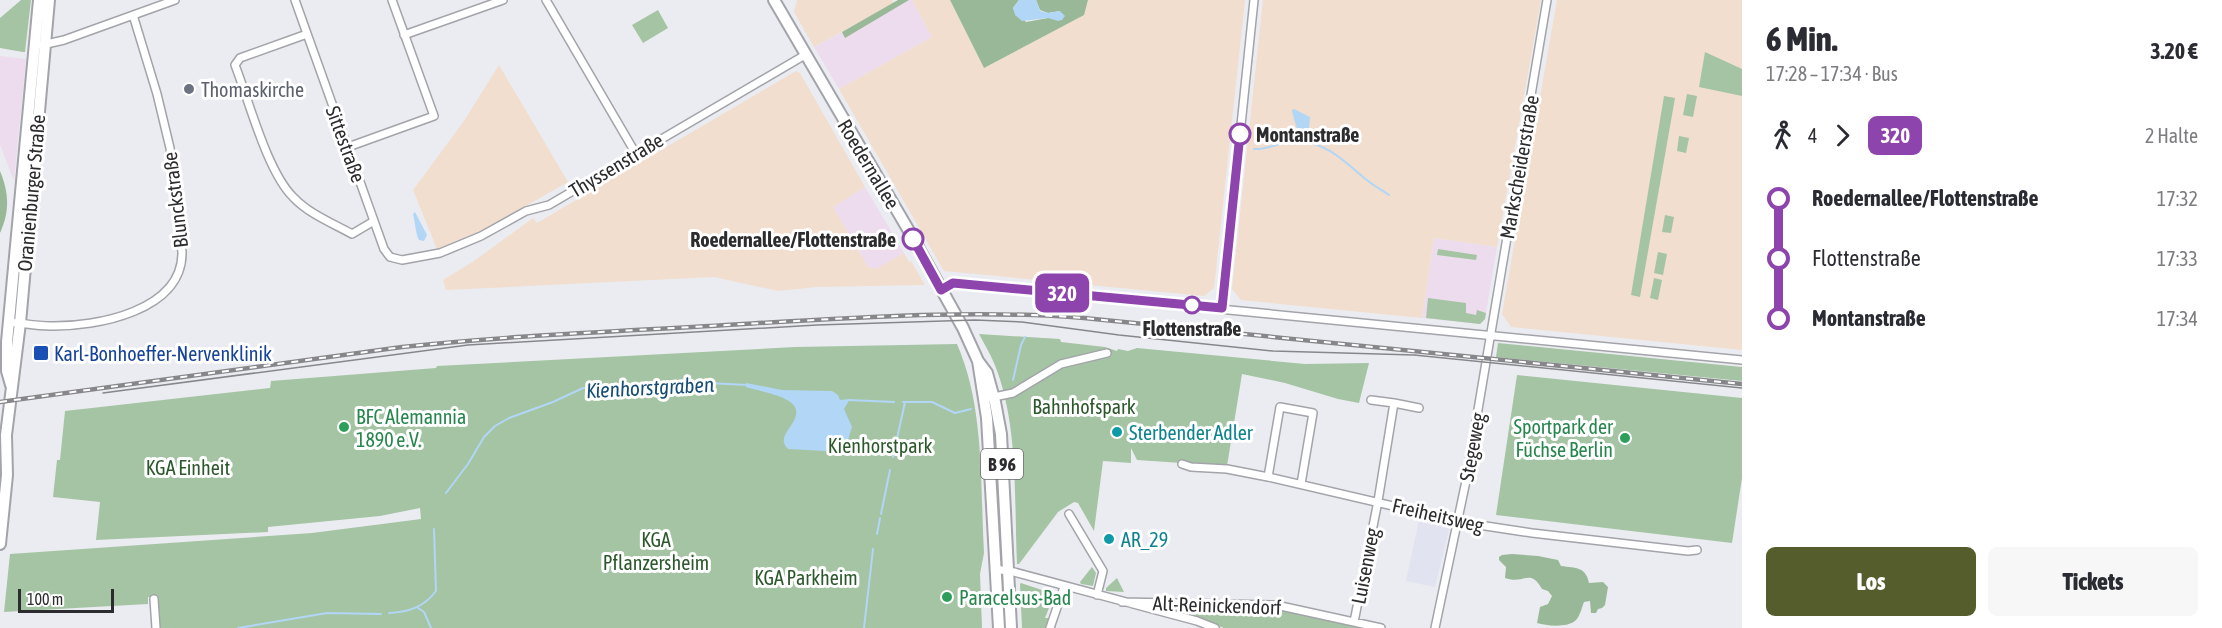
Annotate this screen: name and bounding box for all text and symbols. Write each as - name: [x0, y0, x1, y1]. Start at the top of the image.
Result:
- text: 6 Min.: [1766, 20, 1838, 58]
- text: 3.20 €: [2150, 38, 2198, 64]
- text: 17:28 – 17:34 · Bus: [1766, 62, 1898, 85]
- place label: Thomaskirche: [201, 78, 304, 101]
- marker: Thomaskirche: [182, 82, 196, 96]
- street label: Markscheiderstraße: [1495, 93, 1543, 241]
- street label: Sittestraße: [322, 103, 370, 185]
- street label: Oranienburger Straße: [13, 114, 49, 272]
- street label: Roedernallee: [833, 115, 905, 213]
- icon: walk: [1766, 119, 1799, 152]
- icon: forward: [1826, 119, 1859, 152]
- marker: Montanstraße: [1229, 123, 1251, 145]
- place label: Montanstraße: [1256, 123, 1359, 146]
- text: 320: [1880, 123, 1910, 147]
- text: 4: [1808, 124, 1817, 147]
- text: 2 Halte: [2145, 124, 2198, 147]
- street label: Thyssenstraße: [565, 128, 667, 202]
- street label: Blunckstraße: [158, 151, 192, 249]
- text: Roedernallee/Flottenstraße: [1812, 185, 2038, 211]
- text: 17:32: [2157, 187, 2198, 210]
- place label: Roedernallee/Flottenstraße: [690, 228, 896, 251]
- marker: Roedernallee/Flottenstraße: [902, 228, 924, 250]
- text: Flottenstraße: [1812, 245, 1921, 271]
- text: 17:33: [2157, 247, 2198, 270]
- line badge: 320: [1028, 274, 1096, 312]
- text: 320: [1047, 281, 1077, 305]
- marker: Flottenstraße: [1183, 296, 1201, 314]
- text: Montanstraße: [1812, 305, 1926, 331]
- text: 17:34: [2157, 307, 2198, 330]
- place label: Flottenstraße: [1143, 317, 1241, 340]
- place label: Karl-Bonhoeffer-Nervenklinik: [54, 342, 272, 365]
- marker: Karl-Bonhoeffer-Nervenklinik: [32, 344, 50, 362]
- water label: Kienhorstgraben: [585, 372, 715, 402]
- park label: Bahnhofspark: [1032, 395, 1136, 418]
- place label: BFC Alemannia 1890 e.V.: [356, 405, 466, 451]
- street label: Stegeweg: [1455, 410, 1489, 483]
- place label: Sportpark der Füchse Berlin: [1514, 415, 1614, 461]
- marker: BFC Alemannia 1890 e.V.: [337, 420, 351, 434]
- place label: Sterbender Adler: [1129, 421, 1254, 444]
- marker: Sterbender Adler: [1110, 425, 1124, 439]
- marker: Sportpark der Füchse Berlin: [1618, 431, 1632, 445]
- park label: Kienhorstpark: [828, 434, 932, 457]
- road number: B 96: [981, 449, 1023, 479]
- park label: KGA Einheit: [146, 456, 230, 479]
- street label: Freiheitsweg: [1390, 493, 1486, 537]
- street label: Luisenweg: [1346, 525, 1384, 606]
- park label: KGA Pflanzersheim: [603, 528, 709, 574]
- place label: AR_29: [1121, 528, 1168, 551]
- marker: AR_29: [1102, 532, 1116, 546]
- button: Los: [1766, 547, 1976, 616]
- button: Tickets: [1988, 547, 2198, 616]
- park label: KGA Parkheim: [754, 566, 858, 589]
- scale bar: [18, 586, 114, 614]
- place label: Paracelsus-Bad: [959, 586, 1071, 609]
- text: 100 m: [27, 590, 63, 608]
- marker: Paracelsus-Bad: [940, 590, 954, 604]
- street label: Alt-Reinickendorf: [1152, 591, 1282, 619]

